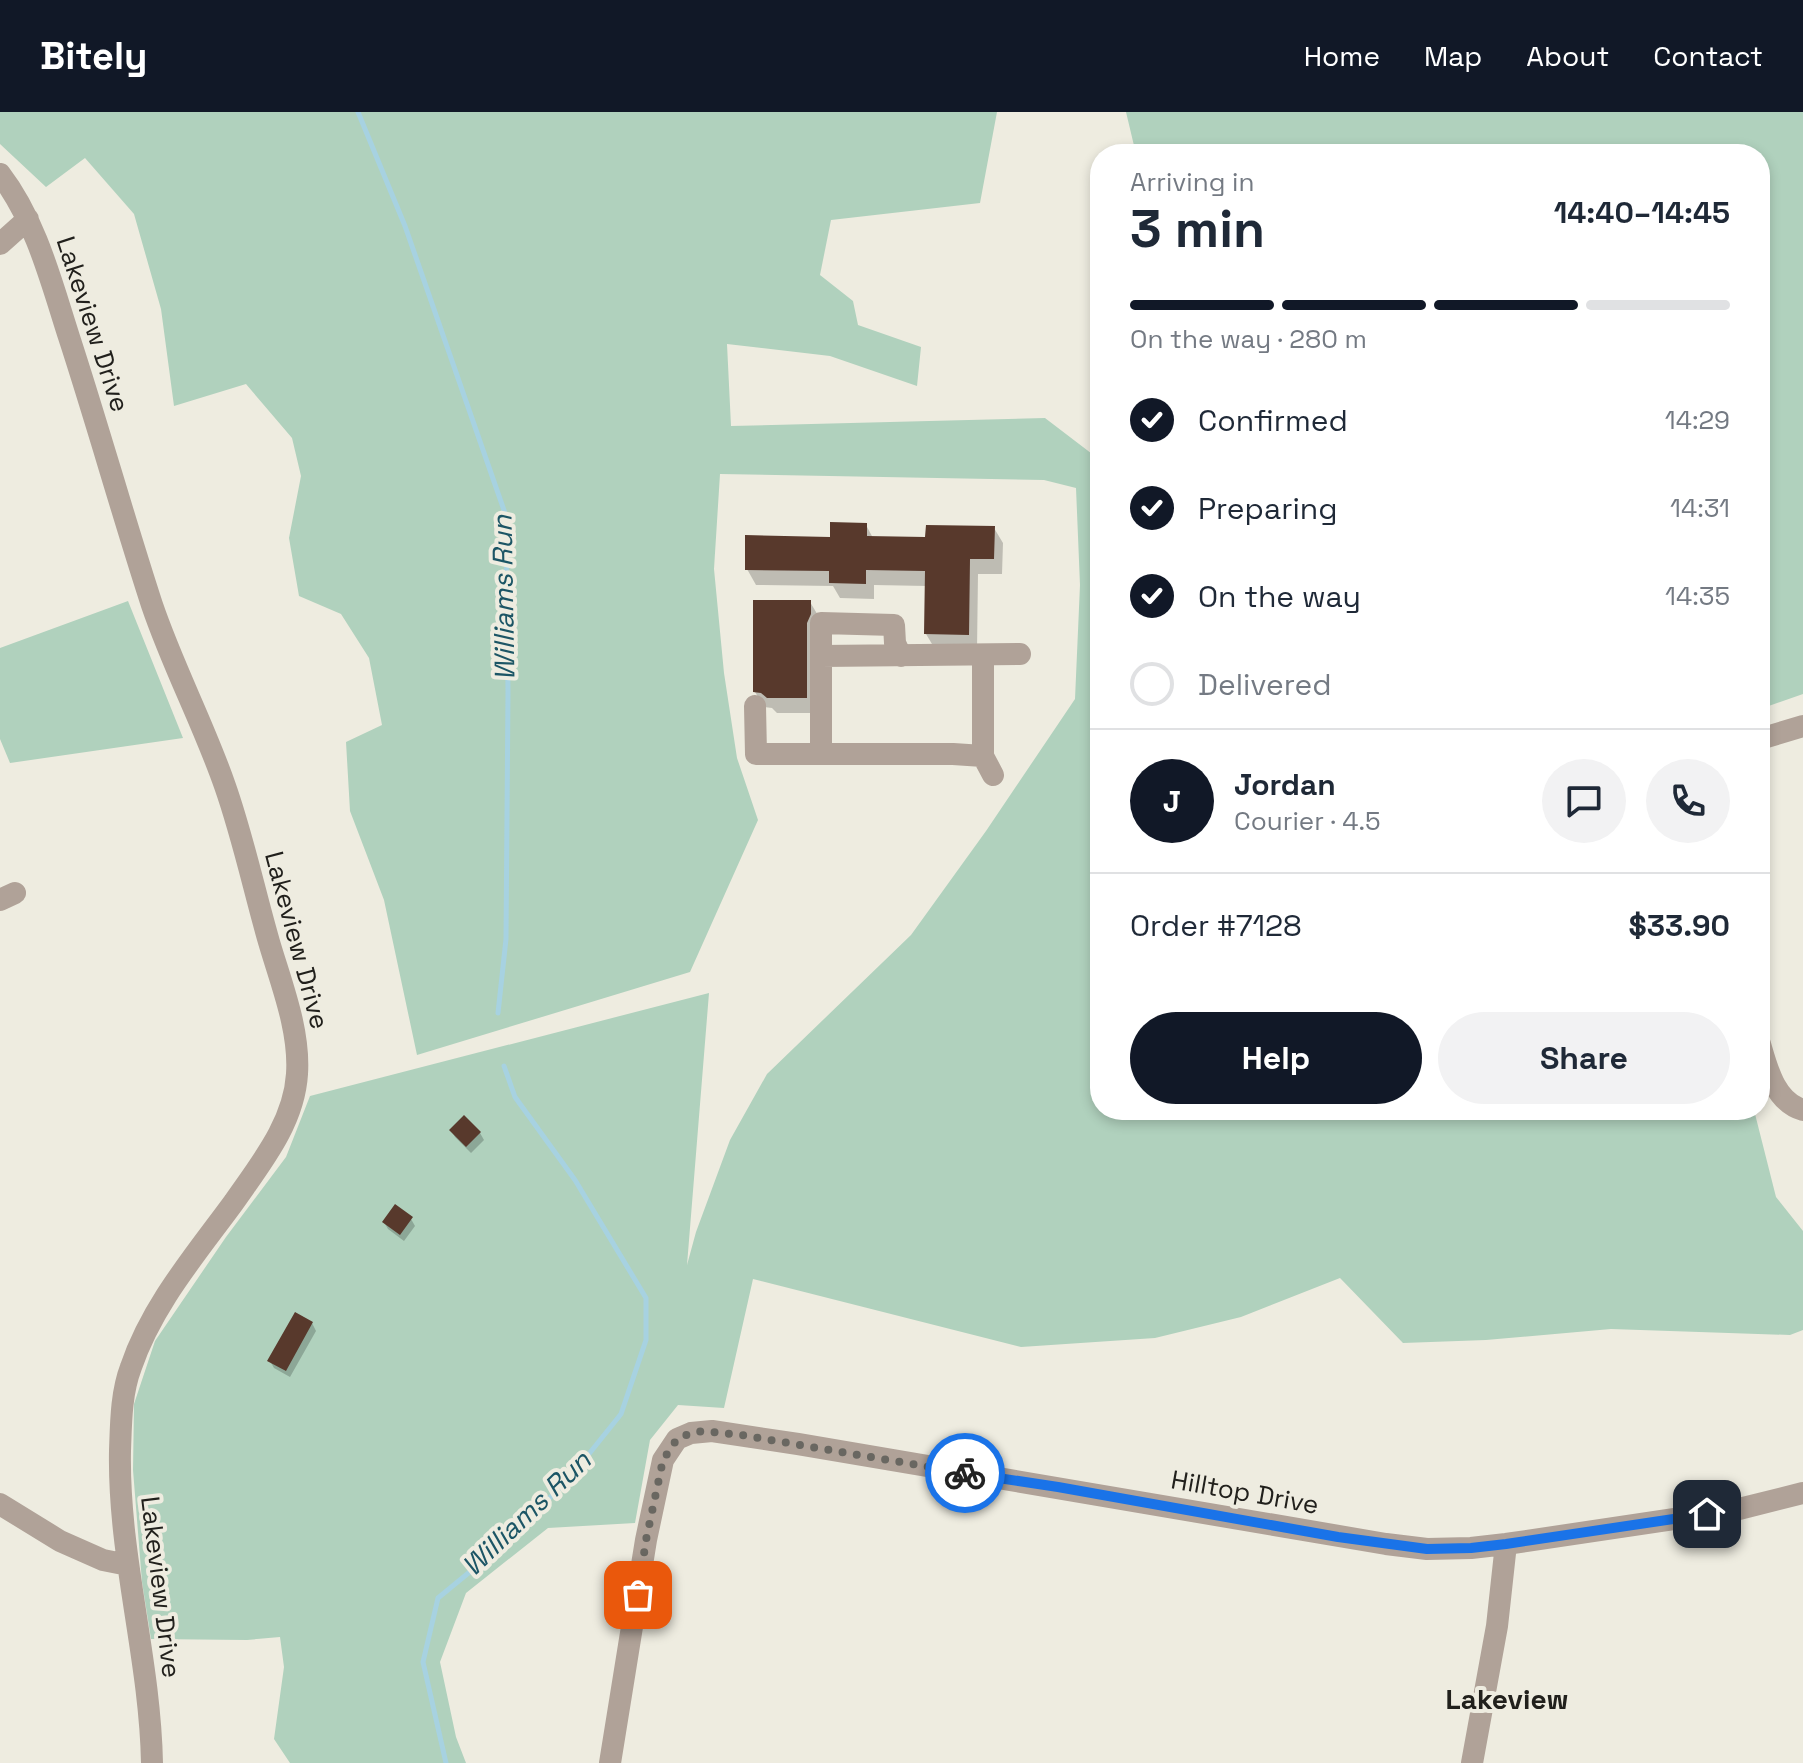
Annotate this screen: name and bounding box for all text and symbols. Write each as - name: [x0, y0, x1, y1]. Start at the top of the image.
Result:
- text: Bitely: [40, 32, 147, 80]
- text: Home: [1304, 38, 1380, 74]
- text: Map: [1424, 38, 1482, 74]
- text: About: [1526, 38, 1609, 74]
- text: Contact: [1653, 38, 1763, 74]
- text: Arriving in: [1130, 165, 1254, 199]
- text: 14:40–14:45: [1554, 193, 1730, 232]
- text: 3 min: [1130, 196, 1265, 262]
- street label: Lakeview Drive: [49, 232, 137, 416]
- text: On the way · 280 m: [1130, 322, 1367, 356]
- icon: check: [1130, 398, 1174, 442]
- text: Confirmed: [1198, 401, 1348, 440]
- text: 14:29: [1665, 403, 1730, 437]
- icon: check: [1130, 486, 1174, 530]
- text: Preparing: [1198, 489, 1337, 528]
- text: 14:31: [1670, 491, 1730, 525]
- water label: Williams Run: [484, 514, 522, 681]
- icon: check: [1130, 574, 1174, 618]
- text: On the way: [1198, 577, 1361, 616]
- text: 14:35: [1665, 579, 1730, 613]
- text: Delivered: [1198, 665, 1332, 704]
- button: chat: [1542, 759, 1626, 843]
- button: phone: [1646, 759, 1730, 843]
- text: Jordan: [1234, 765, 1336, 804]
- text: J: [1163, 782, 1181, 821]
- text: Courier · 4.5: [1234, 804, 1381, 838]
- street label: Lakeview Drive: [257, 847, 337, 1033]
- text: Order #7128: [1130, 906, 1302, 945]
- text: $33.90: [1628, 906, 1730, 945]
- button: Help: [1130, 1012, 1422, 1104]
- button: Share: [1438, 1012, 1730, 1104]
- courier: [925, 1433, 1005, 1513]
- water label: Williams Run: [454, 1442, 599, 1584]
- icon: bike: [943, 1451, 987, 1495]
- street label: Hilltop Drive: [1168, 1462, 1322, 1522]
- pin: [1673, 1480, 1741, 1548]
- icon: home: [1685, 1492, 1729, 1536]
- street label: Lakeview Drive: [133, 1494, 189, 1680]
- pin: [604, 1561, 672, 1629]
- icon: bag: [616, 1573, 660, 1617]
- district label: Lakeview: [1446, 1681, 1568, 1717]

